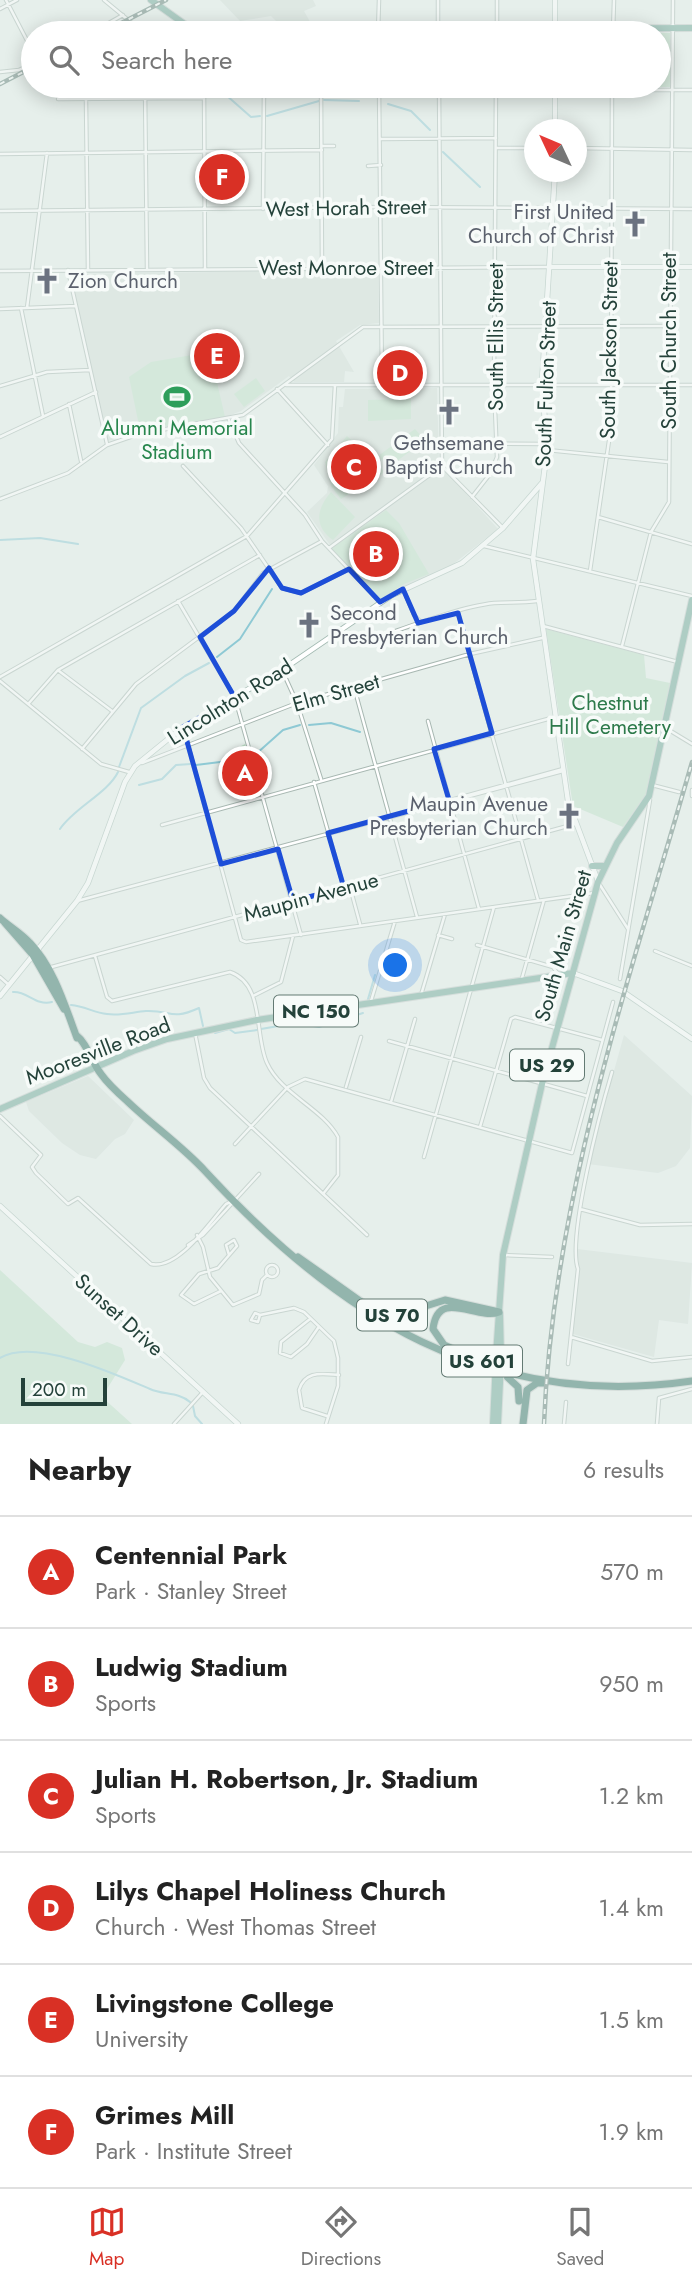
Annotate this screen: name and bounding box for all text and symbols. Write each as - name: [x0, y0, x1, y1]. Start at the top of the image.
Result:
- search box: [21, 21, 671, 98]
- icon: search: [45, 41, 83, 79]
- text: Search here: [101, 41, 233, 79]
- north arrow: [524, 119, 587, 182]
- pin: F: [199, 151, 245, 203]
- street label: West Horah Street: [265, 192, 427, 224]
- place label: First United Church of Christ: [468, 197, 614, 251]
- church icon: First United Church of Christ: [620, 209, 650, 239]
- street label: South Church Street: [654, 252, 684, 430]
- street label: West Monroe Street: [259, 253, 433, 283]
- street label: South Jackson Street: [592, 261, 626, 439]
- street label: South Ellis Street: [481, 263, 511, 411]
- church icon: Zion Church: [32, 266, 62, 296]
- place label: Zion Church: [68, 266, 178, 296]
- street label: South Fulton Street: [528, 300, 564, 468]
- pin: E: [194, 330, 240, 382]
- pin: D: [377, 347, 423, 399]
- sports icon: Alumni Memorial Stadium: [162, 382, 192, 412]
- church icon: Gethsemane Baptist Church: [434, 397, 464, 427]
- place label: Alumni Memorial Stadium: [101, 413, 253, 467]
- place label: Gethsemane Baptist Church: [385, 428, 513, 482]
- pin: C: [331, 441, 377, 493]
- pin: B: [353, 528, 399, 580]
- place label: Second Presbyterian Church: [330, 598, 508, 652]
- church icon: Second Presbyterian Church: [294, 610, 324, 640]
- street label: Lincolnton Road: [162, 652, 298, 752]
- street label: Elm Street: [289, 666, 383, 720]
- park label: Chestnut Hill Cemetery: [549, 688, 672, 742]
- pin: A: [222, 747, 268, 799]
- place label: Maupin Avenue Presbyterian Church: [370, 789, 548, 843]
- church icon: Maupin Avenue Presbyterian Church: [554, 801, 584, 831]
- street label: Maupin Avenue: [240, 865, 382, 929]
- street label: South Main Street: [527, 867, 599, 1025]
- your location: [378, 948, 412, 982]
- road number: NC 150: [274, 995, 358, 1026]
- street label: Mooresville Road: [21, 1010, 175, 1092]
- road number: US 29: [510, 1050, 584, 1080]
- street label: Sunset Drive: [68, 1267, 170, 1363]
- road number: US 70: [357, 1300, 427, 1330]
- road number: US 601: [442, 1345, 522, 1376]
- scale bar: [21, 1375, 107, 1407]
- text: 200 m: [32, 1376, 86, 1403]
- text: Nearby: [28, 1448, 131, 1491]
- text: 6 results: [583, 1453, 664, 1487]
- text: Centennial Park: [95, 1536, 287, 1574]
- text: A: [43, 1555, 59, 1589]
- text: 570 m: [600, 1555, 664, 1589]
- text: Park · Stanley Street: [95, 1574, 287, 1608]
- text: Ludwig Stadium: [95, 1648, 288, 1686]
- text: B: [43, 1667, 59, 1701]
- text: 950 m: [599, 1667, 664, 1701]
- text: Sports: [95, 1686, 156, 1720]
- text: Julian H. Robertson, Jr. Stadium: [95, 1760, 478, 1798]
- text: C: [43, 1779, 59, 1813]
- text: 1.2 km: [599, 1779, 664, 1813]
- text: Sports: [95, 1798, 156, 1832]
- text: Lilys Chapel Holiness Church: [95, 1872, 446, 1910]
- text: D: [43, 1891, 59, 1925]
- text: 1.4 km: [598, 1891, 664, 1925]
- text: Church · West Thomas Street: [95, 1910, 376, 1944]
- text: Livingstone College: [95, 1984, 334, 2022]
- text: E: [44, 2003, 58, 2037]
- text: 1.5 km: [599, 2003, 664, 2037]
- text: University: [95, 2022, 188, 2056]
- text: Grimes Mill: [95, 2096, 234, 2134]
- text: F: [45, 2115, 57, 2149]
- text: 1.9 km: [599, 2115, 664, 2149]
- text: Park · Institute Street: [95, 2134, 292, 2168]
- tab: Map: [88, 2203, 126, 2272]
- tab: Directions: [301, 2203, 381, 2272]
- tab: Saved: [556, 2203, 604, 2272]

